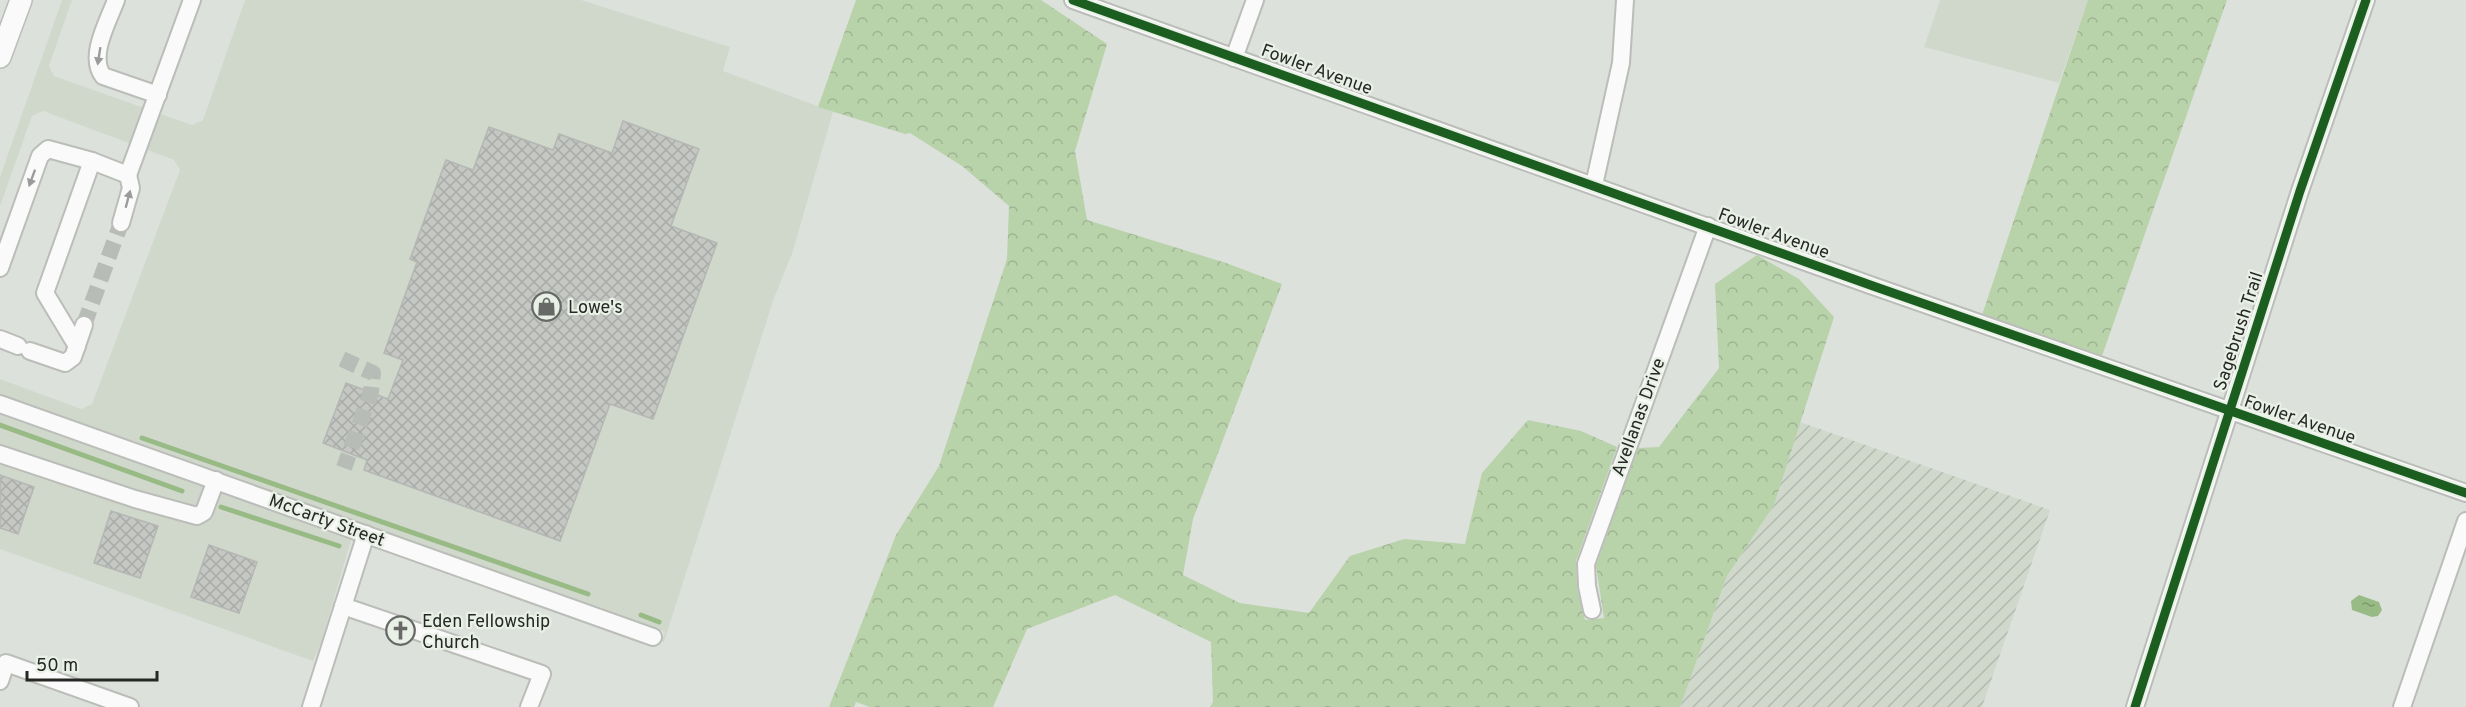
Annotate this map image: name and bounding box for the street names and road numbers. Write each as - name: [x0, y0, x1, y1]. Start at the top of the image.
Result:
- street label: Fowler Avenue: [1258, 40, 1375, 101]
- street label: Fowler Avenue: [1715, 204, 1832, 265]
- street label: Sagebrush Trail: [2209, 269, 2269, 394]
- street label: Avellanas Drive: [1607, 355, 1671, 480]
- street label: Fowler Avenue: [2241, 391, 2358, 450]
- street label: McCarty Street: [265, 490, 388, 553]

